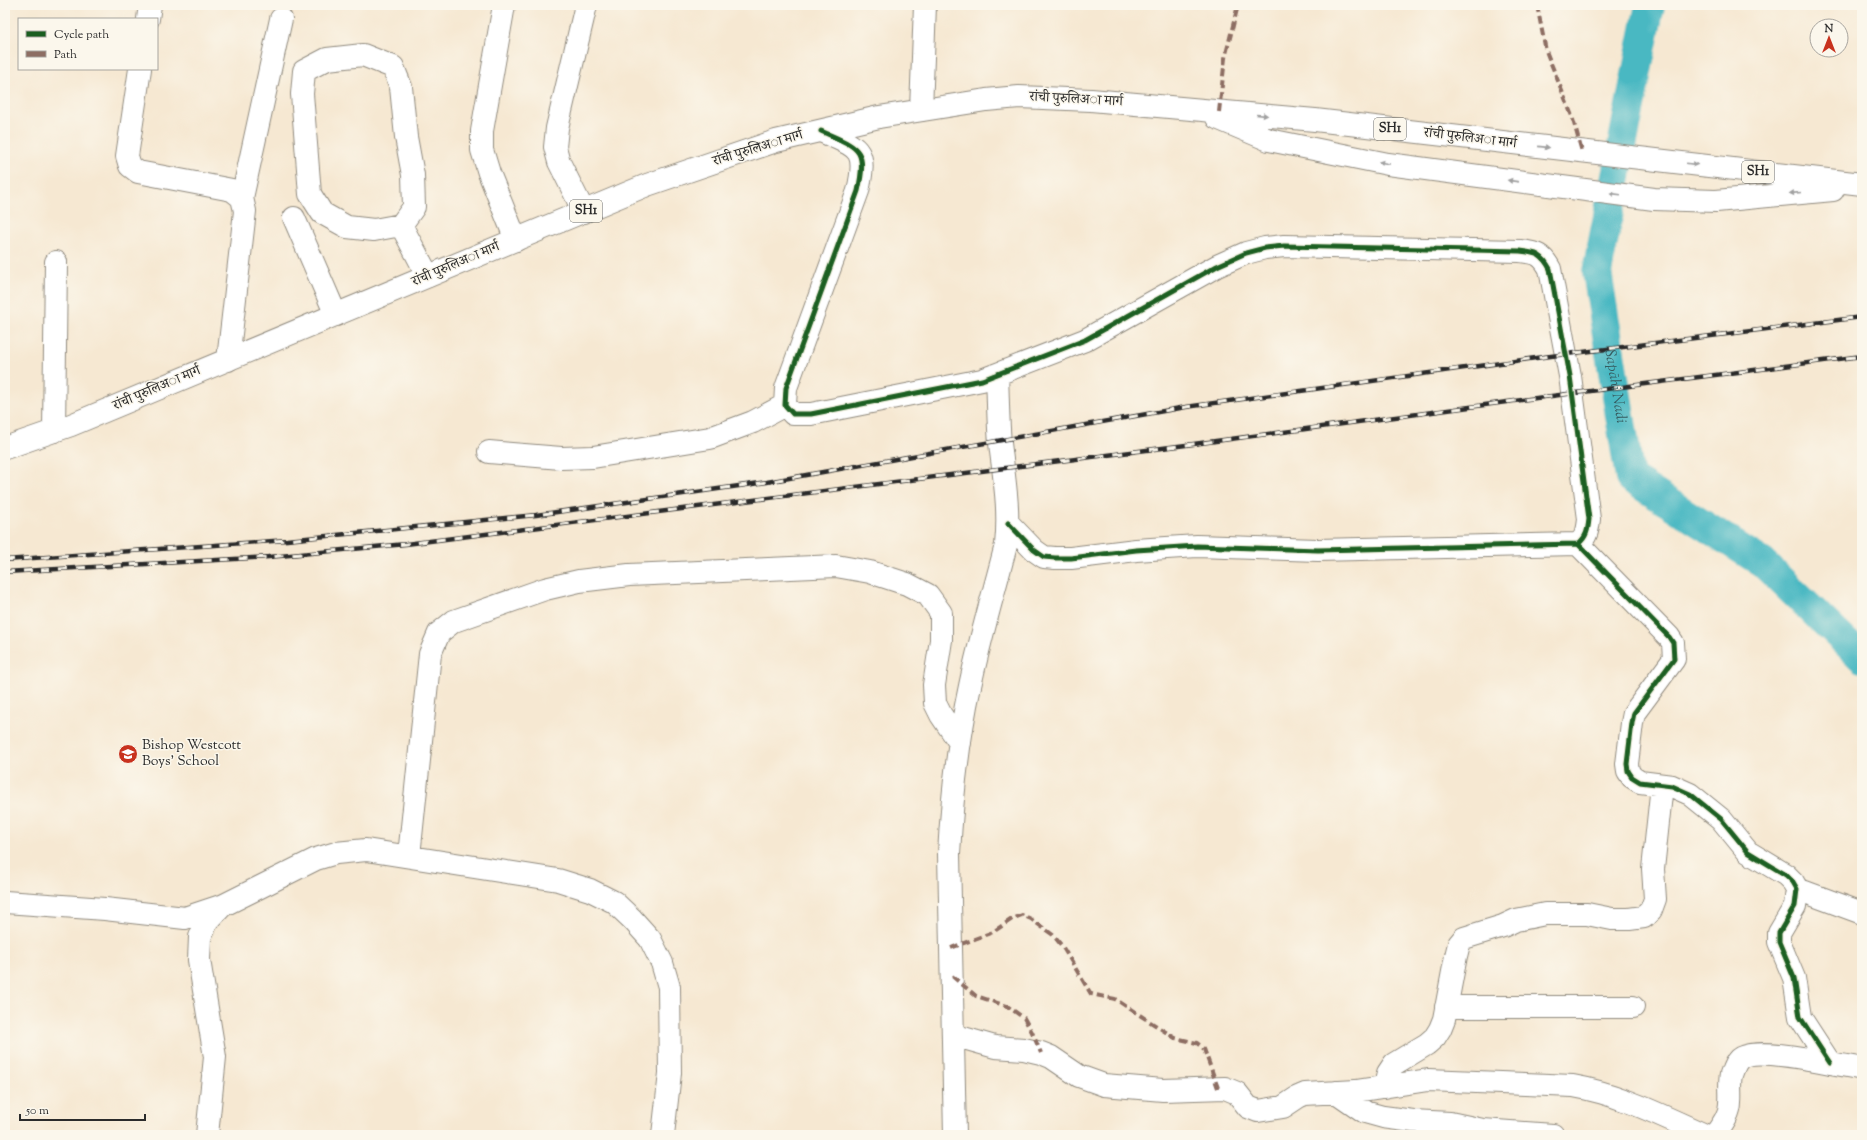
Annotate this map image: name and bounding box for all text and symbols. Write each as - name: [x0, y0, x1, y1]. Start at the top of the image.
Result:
- legend: [18, 18, 158, 70]
- north arrow: [1809, 18, 1849, 58]
- text: N: [1824, 21, 1834, 37]
- text: Cycle path: [54, 26, 109, 44]
- text: Path: [54, 46, 77, 64]
- street label: रांची पुरुलिअा मार्ग: [1028, 87, 1124, 112]
- one-way arrow: [1256, 112, 1268, 119]
- road number: SH1: [1374, 118, 1406, 140]
- street label: रांची पुरुलिअा मार्ग: [1421, 123, 1519, 155]
- street label: रांची पुरुलिअा मार्ग: [709, 125, 807, 173]
- one-way arrow: [1538, 144, 1550, 150]
- one-way arrow: [1378, 160, 1390, 166]
- one-way arrow: [1686, 161, 1698, 167]
- road number: SH1: [1742, 161, 1774, 183]
- one-way arrow: [1507, 178, 1519, 184]
- one-way arrow: [1789, 190, 1801, 197]
- one-way arrow: [1609, 191, 1621, 197]
- road number: SH1: [570, 200, 602, 222]
- street label: रांची पुरुलिअा मार्ग: [408, 237, 504, 293]
- water label: Sapāhi Nadi: [1599, 348, 1632, 425]
- street label: रांची पुरुलिअा मार्ग: [109, 361, 205, 417]
- place label: Bishop Westcott Boys' School: [142, 736, 241, 772]
- school or university icon: Bishop Westcott Boys' School: [117, 743, 139, 765]
- scale bar: [20, 1096, 145, 1122]
- text: 50 m: [25, 1102, 49, 1120]

